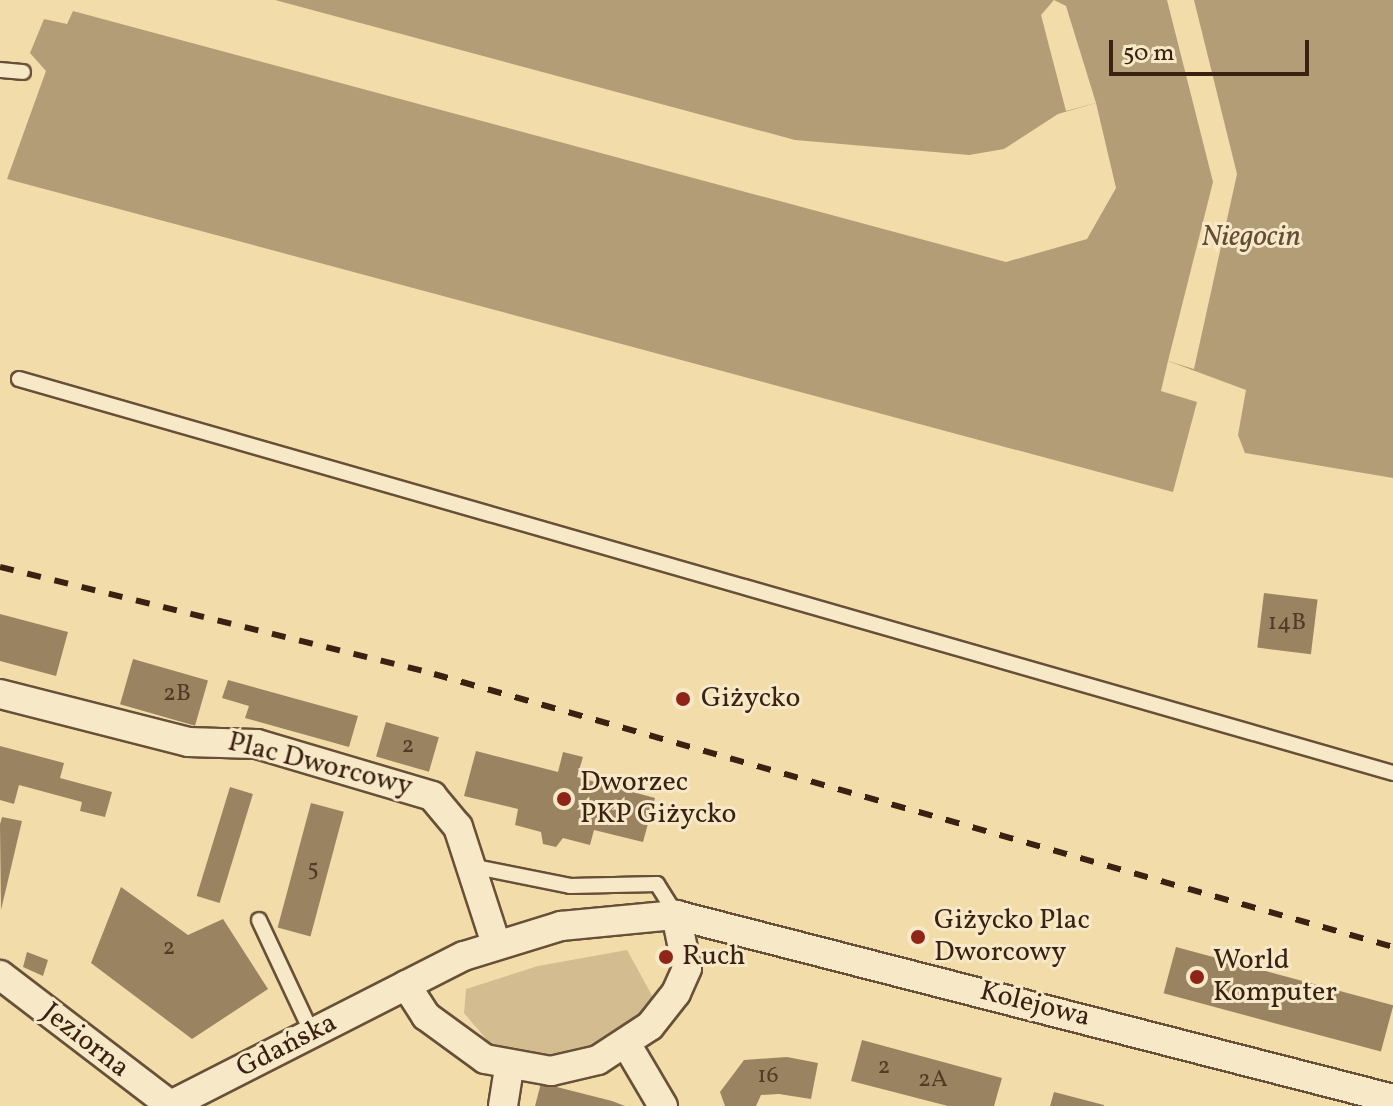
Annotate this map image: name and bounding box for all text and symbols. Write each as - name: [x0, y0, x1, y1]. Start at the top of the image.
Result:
- scale bar: [1113, 24, 1313, 74]
- text: 50 m: [1123, 37, 1175, 71]
- water label: Niegocin: [1201, 219, 1301, 255]
- house number: 14B: [1268, 610, 1306, 638]
- house number: 2B: [163, 681, 191, 709]
- place label: Giżycko: [701, 682, 800, 716]
- marker: Giżycko: [672, 688, 694, 710]
- street label: Plac Dworcowy: [224, 726, 416, 804]
- house number: 2: [402, 733, 414, 761]
- place label: Dworzec PKP Giżycko: [580, 766, 736, 832]
- marker: Dworzec PKP Giżycko: [555, 790, 573, 808]
- house number: 5: [307, 856, 319, 884]
- place label: Giżycko Plac Dworcowy: [934, 904, 1090, 970]
- marker: Giżycko Plac Dworcowy: [909, 928, 927, 946]
- house number: 2: [163, 935, 175, 963]
- place label: Ruch: [682, 940, 745, 974]
- place label: World Komputer: [1213, 944, 1337, 1010]
- marker: Ruch: [657, 948, 675, 966]
- marker: World Komputer: [1188, 968, 1206, 986]
- street label: Kolejowa: [976, 975, 1094, 1035]
- street label: Jeziorna: [34, 996, 136, 1086]
- street label: Gdańska: [231, 1006, 343, 1086]
- house number: 2: [878, 1054, 890, 1082]
- house number: 16: [757, 1063, 779, 1091]
- house number: 2A: [918, 1067, 948, 1095]

